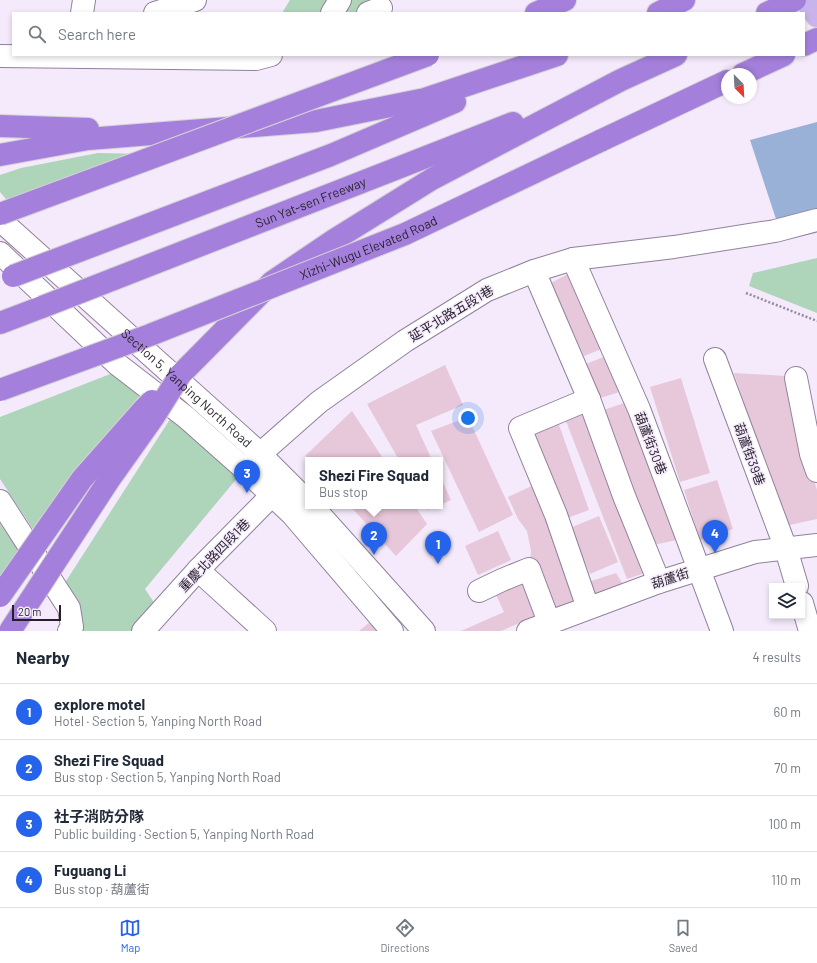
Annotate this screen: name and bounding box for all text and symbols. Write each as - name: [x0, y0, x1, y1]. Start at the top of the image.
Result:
- search box: [12, 12, 805, 56]
- icon: search: [26, 23, 48, 45]
- text: Search here: [58, 25, 136, 43]
- north arrow: [721, 68, 757, 104]
- street label: Sun Yat-sen Freeway: [253, 173, 368, 231]
- street label: Xizhi-Wugu Elevated Road: [297, 212, 440, 283]
- street label: 延平北路五段1巷: [406, 282, 496, 344]
- street label: Section 5, Yanping North Road: [118, 325, 255, 451]
- your location: [458, 408, 478, 428]
- street label: 葫蘆街30巷: [632, 409, 670, 477]
- street label: 葫蘆街39巷: [731, 421, 769, 487]
- popup: [305, 457, 443, 509]
- pin: 3: [234, 460, 260, 493]
- text: Shezi Fire Squad: [319, 466, 429, 484]
- text: Bus stop: [319, 484, 368, 500]
- street label: 重慶北路四段1巷: [175, 515, 253, 595]
- pin: 4: [702, 520, 728, 553]
- pin: 2: [361, 522, 387, 555]
- pin: 1: [425, 531, 451, 564]
- street label: 葫蘆街: [649, 564, 691, 592]
- map controls: [769, 583, 805, 619]
- button: layers: [769, 583, 805, 619]
- scale bar: [12, 603, 61, 622]
- text: 20 m: [18, 605, 41, 618]
- text: Nearby: [16, 647, 70, 667]
- text: 4 results: [753, 649, 801, 665]
- text: explore motel: [54, 695, 145, 713]
- text: 1: [27, 704, 31, 720]
- text: 60 m: [774, 704, 801, 720]
- text: Hotel · Section 5, Yanping North Road: [54, 713, 262, 729]
- text: Shezi Fire Squad: [54, 751, 164, 769]
- text: 2: [25, 760, 33, 776]
- text: 70 m: [774, 760, 801, 776]
- text: Bus stop · Section 5, Yanping North Road: [54, 769, 281, 785]
- text: 社子消防分隊: [54, 807, 144, 825]
- text: 3: [25, 816, 33, 832]
- text: 100 m: [768, 816, 801, 832]
- text: Public building · Section 5, Yanping North Road: [54, 826, 314, 842]
- text: Fuguang Li: [54, 861, 126, 879]
- text: 4: [25, 872, 33, 888]
- text: 110 m: [771, 872, 801, 888]
- text: Bus stop · 葫蘆街: [54, 881, 150, 897]
- tab: Map: [119, 917, 141, 954]
- tab: Directions: [380, 917, 430, 954]
- tab: Saved: [669, 917, 698, 954]

